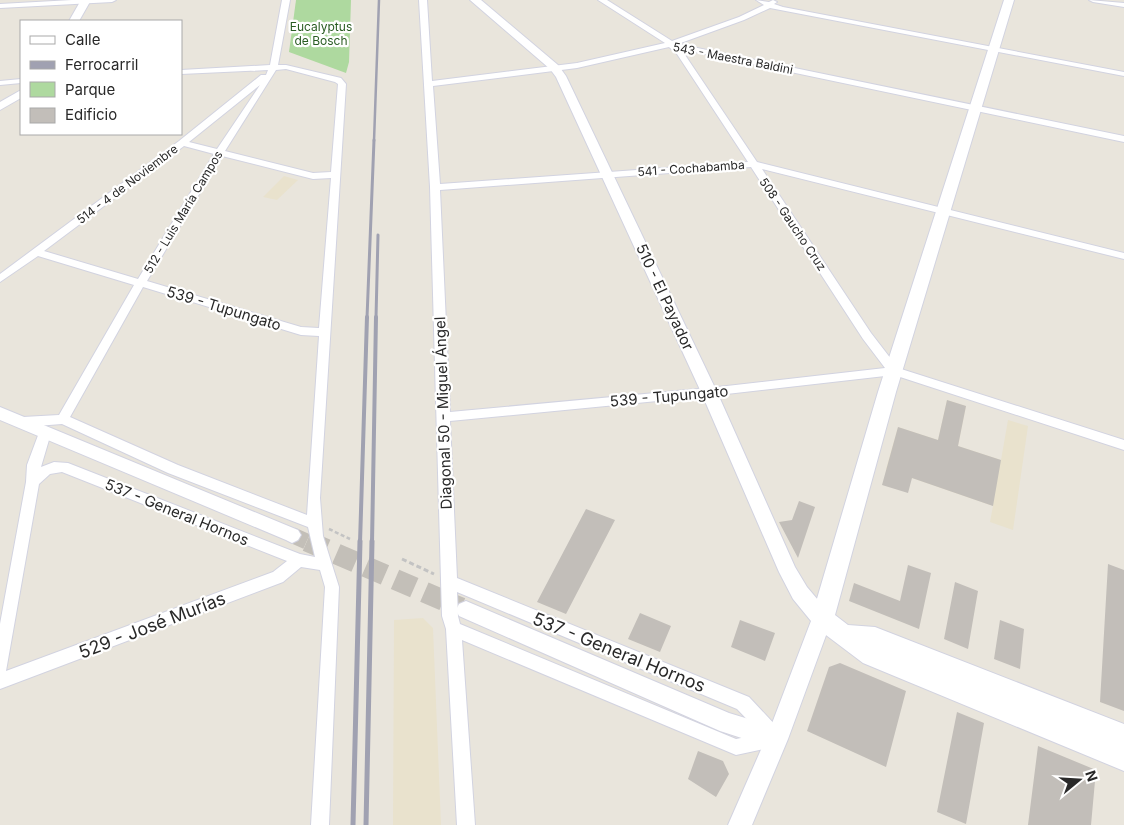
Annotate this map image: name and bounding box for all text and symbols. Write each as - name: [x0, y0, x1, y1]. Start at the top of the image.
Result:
- park label: Eucalyptus de Bosch: [290, 19, 352, 48]
- legend: [20, 20, 182, 135]
- text: Calle: [65, 30, 100, 49]
- street label: 543 - Maestra Baldini: [672, 39, 794, 77]
- text: Ferrocarril: [65, 55, 138, 74]
- text: Parque: [65, 80, 115, 99]
- text: Edificio: [65, 105, 117, 124]
- street label: 514 - 4 de Noviembre: [73, 141, 181, 227]
- street label: 512 - Luis María Campos: [140, 148, 226, 276]
- street label: 541 - Cochabamba: [637, 157, 745, 179]
- street label: 508 - Gaucho Cruz: [756, 175, 830, 273]
- street label: 510 - El Payador: [632, 241, 698, 354]
- street label: 539 - Tupungato: [164, 282, 284, 334]
- street label: Diagonal 50 - Miguel Ángel: [430, 316, 456, 510]
- street label: 539 - Tupungato: [609, 381, 729, 411]
- street label: 537 - General Hornos: [102, 474, 252, 550]
- street label: 529 - José Murías: [76, 587, 228, 663]
- street label: 537 - General Hornos: [530, 608, 708, 696]
- north arrow: [1054, 755, 1104, 805]
- text: N: [1082, 768, 1102, 784]

